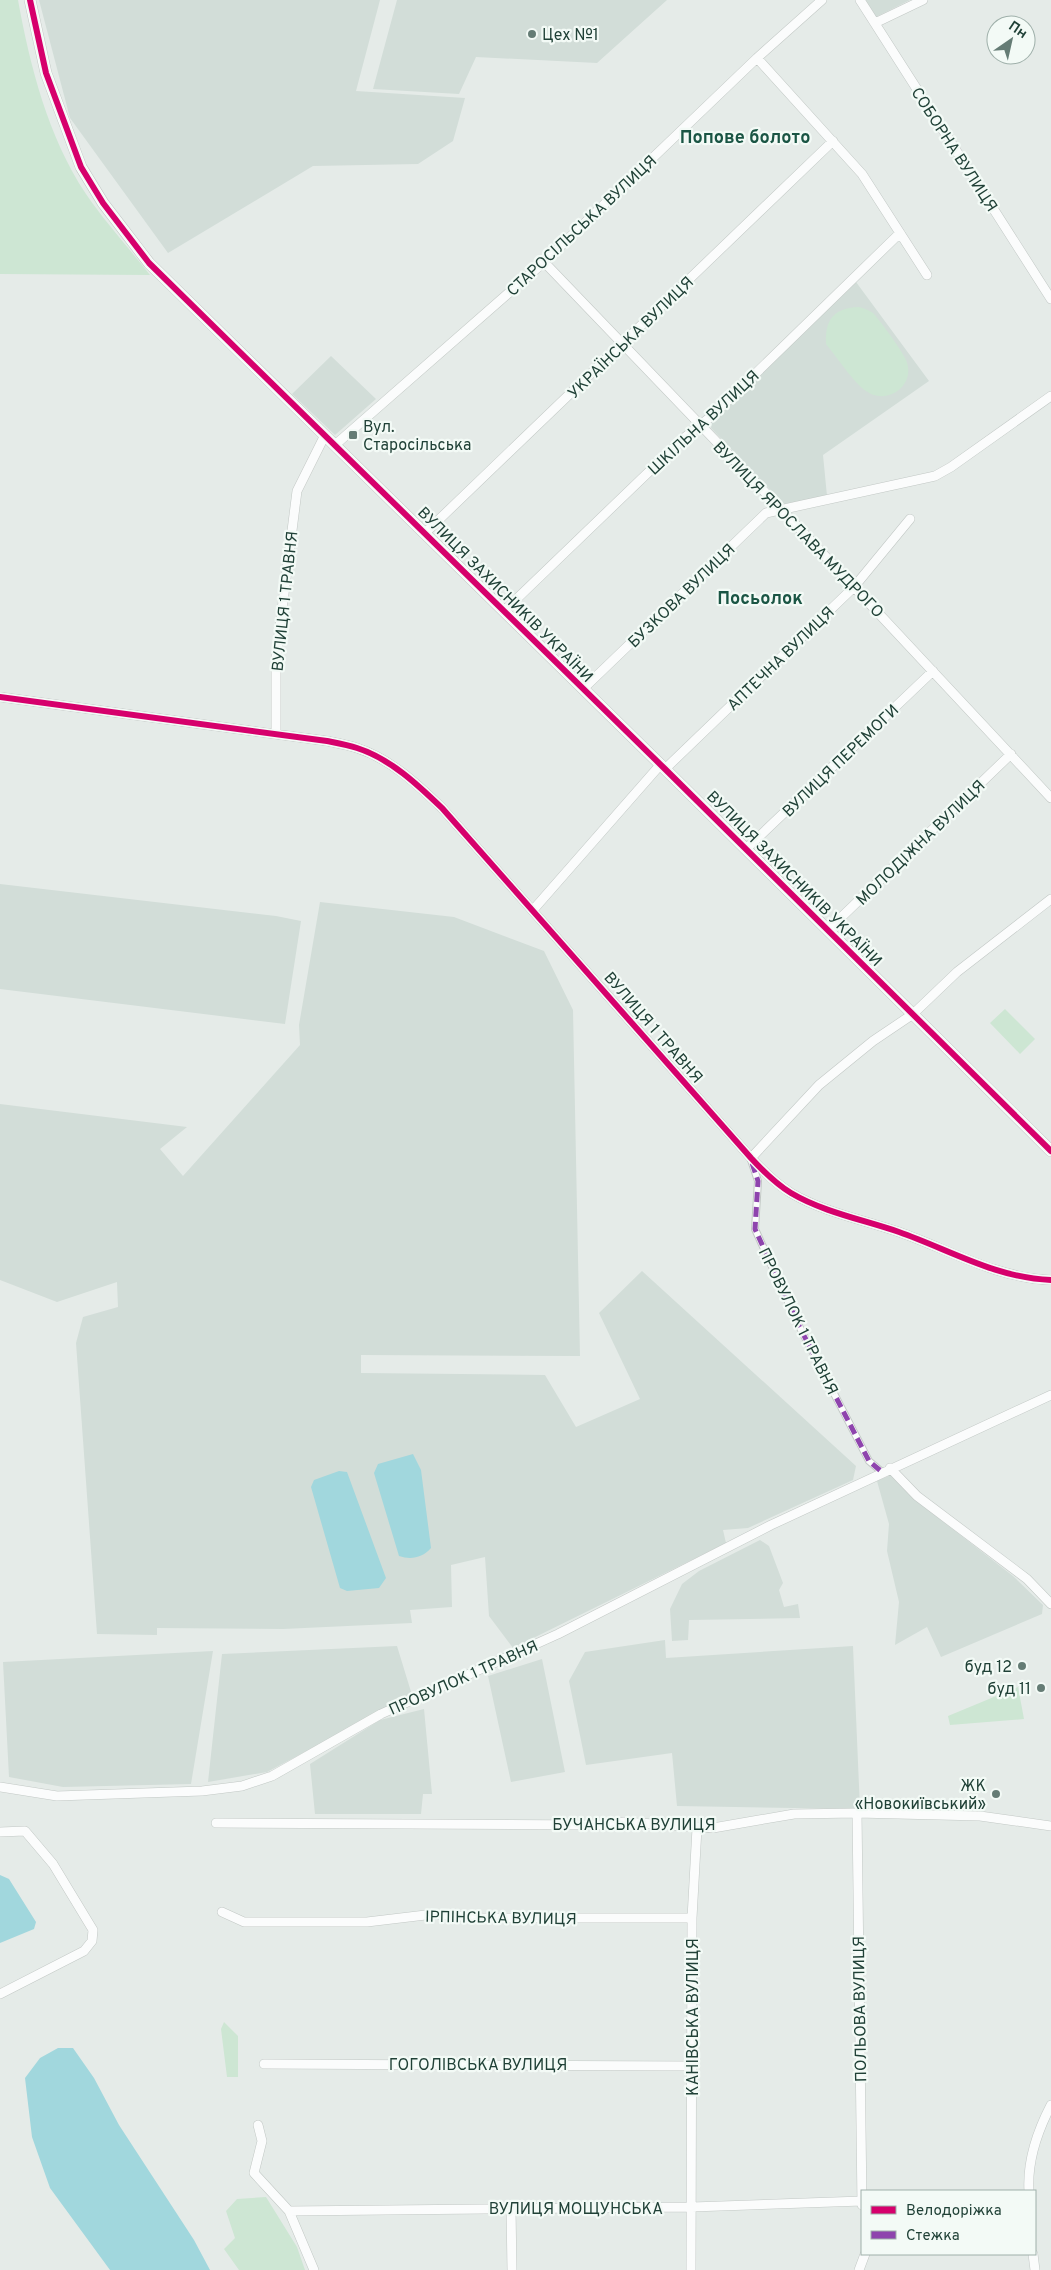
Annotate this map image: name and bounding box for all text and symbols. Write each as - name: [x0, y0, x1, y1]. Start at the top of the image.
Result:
- north arrow: [986, 15, 1036, 65]
- text: Пн: [1005, 18, 1030, 43]
- place label: Цех №1: [542, 26, 599, 46]
- marker: Цех №1: [526, 28, 538, 40]
- street label: СОБОРНА ВУЛИЦЯ: [906, 84, 1001, 216]
- district label: Попове болото: [680, 127, 810, 150]
- street label: СТАРОСІЛЬСЬКА ВУЛИЦЯ: [503, 152, 662, 301]
- street label: УКРАЇНСЬКА ВУЛИЦЯ: [563, 272, 699, 404]
- street label: ШКІЛЬНА ВУЛИЦЯ: [645, 367, 764, 480]
- place label: Вул. Старосільська: [363, 418, 472, 456]
- marker: Вул. Старосільська: [347, 429, 359, 441]
- street label: ВУЛИЦЯ ЯРОСЛАВА МУДРОГО: [708, 438, 887, 623]
- street label: ВУЛИЦЯ ЗАХИСНИКІВ УКРАЇНИ: [413, 502, 598, 687]
- street label: ВУЛИЦЯ 1 ТРАВНЯ: [269, 530, 303, 672]
- street label: БУЗКОВА ВУЛИЦЯ: [625, 540, 740, 653]
- district label: Посьолок: [717, 588, 803, 611]
- street label: АПТЕЧНА ВУЛИЦЯ: [723, 603, 839, 716]
- street label: ВУЛИЦЯ ПЕРЕМОГИ: [779, 701, 904, 822]
- street label: МОЛОДІЖНА ВУЛИЦЯ: [853, 777, 990, 910]
- street label: ВУЛИЦЯ ЗАХИСНИКІВ УКРАЇНИ: [702, 786, 887, 971]
- street label: ВУЛИЦЯ 1 ТРАВНЯ: [599, 969, 706, 1088]
- street label: ПРОВУЛОК 1 ТРАВНЯ: [753, 1245, 842, 1399]
- street label: ПРОВУЛОК 1 ТРАВНЯ: [386, 1637, 542, 1721]
- place label: буд 12: [965, 1658, 1012, 1678]
- marker: буд 12: [1016, 1660, 1028, 1672]
- place label: буд 11: [988, 1680, 1031, 1700]
- marker: буд 11: [1035, 1682, 1047, 1694]
- place label: ЖК «Новокиївський»: [855, 1777, 986, 1815]
- marker: ЖК «Новокиївський»: [990, 1788, 1002, 1800]
- street label: БУЧАНСЬКА ВУЛИЦЯ: [552, 1816, 716, 1836]
- street label: ІРПІНСЬКА ВУЛИЦЯ: [425, 1908, 577, 1930]
- street label: ПОЛЬОВА ВУЛИЦЯ: [850, 1936, 872, 2082]
- street label: КАНІВСЬКА ВУЛИЦЯ: [684, 1938, 704, 2096]
- street label: ГОГОЛІВСЬКА ВУЛИЦЯ: [389, 2056, 567, 2076]
- legend: [861, 2190, 1036, 2255]
- street label: ВУЛИЦЯ МОЩУНСЬКА: [489, 2200, 663, 2220]
- text: Велодоріжка: [906, 2202, 1002, 2221]
- text: Стежка: [906, 2227, 960, 2246]

